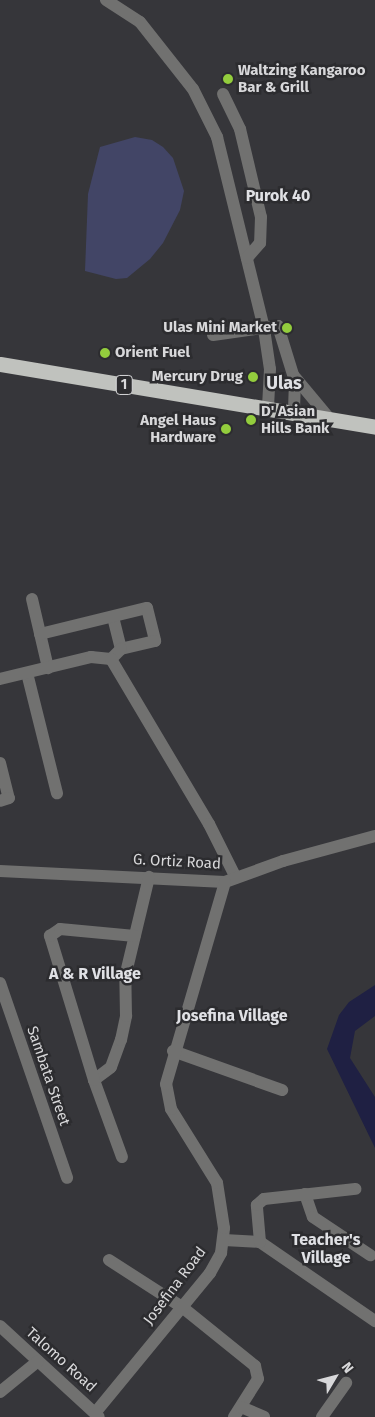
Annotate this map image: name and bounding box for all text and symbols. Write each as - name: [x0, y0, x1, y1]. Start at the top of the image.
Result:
- place label: Waltzing Kangaroo Bar & Grill: [238, 61, 366, 96]
- marker: Waltzing Kangaroo Bar & Grill: [222, 73, 234, 85]
- district label: Purok 40: [246, 186, 310, 206]
- place label: Ulas Mini Market: [163, 319, 277, 337]
- marker: Ulas Mini Market: [281, 322, 293, 334]
- place label: Orient Fuel: [115, 344, 190, 362]
- marker: Orient Fuel: [99, 347, 111, 359]
- place label: Mercury Drug: [152, 368, 243, 386]
- marker: Mercury Drug: [247, 371, 259, 383]
- district label: Ulas: [266, 372, 302, 394]
- road number: 1: [115, 374, 133, 396]
- place label: D' Asian Hills Bank: [261, 402, 329, 437]
- place label: Angel Haus Hardware: [140, 411, 216, 446]
- marker: D' Asian Hills Bank: [245, 414, 257, 426]
- marker: Angel Haus Hardware: [220, 423, 232, 435]
- street label: G. Ortiz Road: [133, 851, 221, 873]
- district label: A & R Village: [49, 964, 141, 984]
- district label: Josefina Village: [176, 1006, 288, 1026]
- street label: Sambata Street: [23, 1024, 73, 1128]
- district label: Teacher's Village: [292, 1230, 360, 1268]
- street label: Josefina Road: [140, 1244, 210, 1328]
- street label: Talomo Road: [22, 1324, 100, 1396]
- north arrow: [310, 1352, 360, 1402]
- text: N: [338, 1359, 357, 1376]

